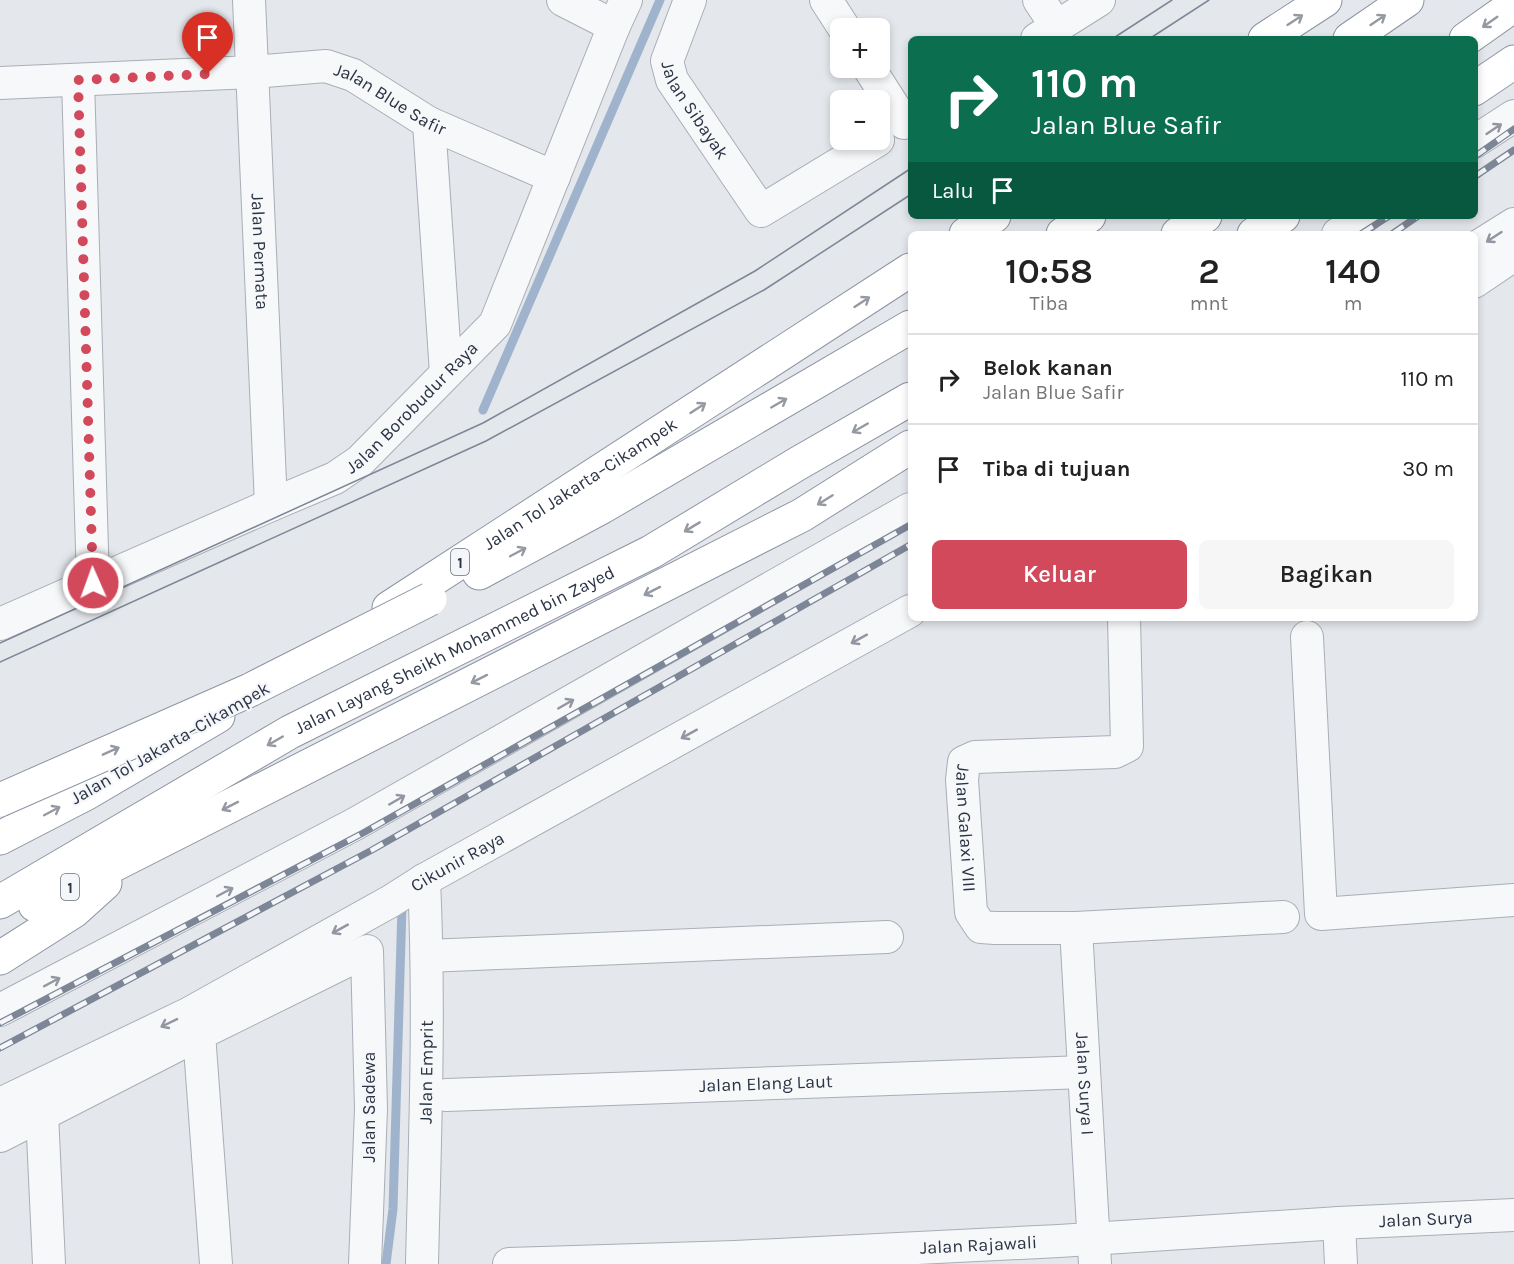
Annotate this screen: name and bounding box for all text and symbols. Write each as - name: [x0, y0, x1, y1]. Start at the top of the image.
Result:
- pin: [182, 12, 233, 74]
- one-way arrow: [1286, 13, 1303, 25]
- one-way arrow: [1370, 13, 1387, 26]
- one-way arrow: [1483, 16, 1499, 28]
- map controls: [830, 18, 890, 150]
- button: +: [830, 18, 890, 78]
- icon: arrive: [191, 21, 224, 54]
- street label: Jalan Blue Safir: [331, 58, 450, 140]
- text: 110 m: [1031, 58, 1138, 108]
- street label: Jalan Sibayak: [656, 59, 734, 164]
- icon: right: [932, 60, 1010, 138]
- button: −: [830, 90, 890, 150]
- text: Jalan Blue Safir: [1031, 109, 1221, 141]
- one-way arrow: [1486, 123, 1502, 135]
- icon: arrive: [986, 174, 1019, 207]
- text: Lalu: [932, 178, 974, 204]
- street label: Jalan Permata: [246, 193, 273, 310]
- one-way arrow: [1486, 231, 1503, 243]
- text: 10:58: [1005, 250, 1093, 292]
- text: 2: [1198, 250, 1220, 292]
- text: 140: [1325, 250, 1381, 292]
- text: Tiba: [1029, 292, 1068, 315]
- text: mnt: [1190, 292, 1228, 315]
- text: m: [1344, 292, 1362, 315]
- one-way arrow: [853, 296, 870, 308]
- street label: Jalan Borobudur Raya: [342, 337, 482, 478]
- text: Belok kanan: [983, 355, 1113, 381]
- icon: right: [932, 363, 965, 396]
- text: 110 m: [1401, 366, 1454, 392]
- text: Jalan Blue Safir: [983, 381, 1124, 404]
- one-way arrow: [770, 397, 787, 409]
- one-way arrow: [689, 402, 706, 414]
- street label: Jalan Tol Jakarta–Cikampek: [479, 413, 681, 555]
- one-way arrow: [852, 422, 869, 434]
- icon: arrive: [932, 453, 965, 486]
- text: Tiba di tujuan: [983, 456, 1130, 482]
- text: 30 m: [1402, 456, 1454, 482]
- one-way arrow: [817, 495, 834, 507]
- one-way arrow: [684, 522, 701, 534]
- button: Keluar: [932, 540, 1187, 609]
- button: Bagikan: [1199, 540, 1454, 609]
- one-way arrow: [509, 546, 527, 557]
- road number: 1: [451, 549, 469, 575]
- position arrow: [61, 551, 125, 615]
- street label: Jalan Layang Sheikh Mohammed bin Zayed: [291, 561, 618, 739]
- one-way arrow: [644, 585, 662, 597]
- one-way arrow: [851, 634, 869, 645]
- one-way arrow: [470, 674, 488, 685]
- street label: Jalan Tol Jakarta–Cikampek: [67, 677, 273, 809]
- one-way arrow: [557, 698, 574, 710]
- one-way arrow: [681, 728, 698, 740]
- one-way arrow: [267, 735, 284, 747]
- one-way arrow: [102, 745, 120, 756]
- street label: Jalan Galaxi VIII: [951, 763, 981, 893]
- one-way arrow: [387, 794, 405, 805]
- one-way arrow: [221, 800, 239, 812]
- one-way arrow: [43, 805, 60, 817]
- street label: Cikunir Raya: [406, 827, 508, 897]
- road number: 1: [61, 874, 79, 900]
- one-way arrow: [215, 886, 233, 897]
- one-way arrow: [332, 924, 350, 935]
- one-way arrow: [43, 976, 61, 988]
- one-way arrow: [161, 1018, 179, 1029]
- street label: Jalan Emprit: [414, 1020, 438, 1124]
- street label: Jalan Surya I: [1071, 1032, 1099, 1136]
- street label: Jalan Sadewa: [358, 1052, 380, 1162]
- street label: Jalan Elang Laut: [699, 1070, 833, 1097]
- street label: Jalan Surya: [1378, 1206, 1473, 1232]
- street label: Jalan Rajawali: [920, 1231, 1038, 1259]

